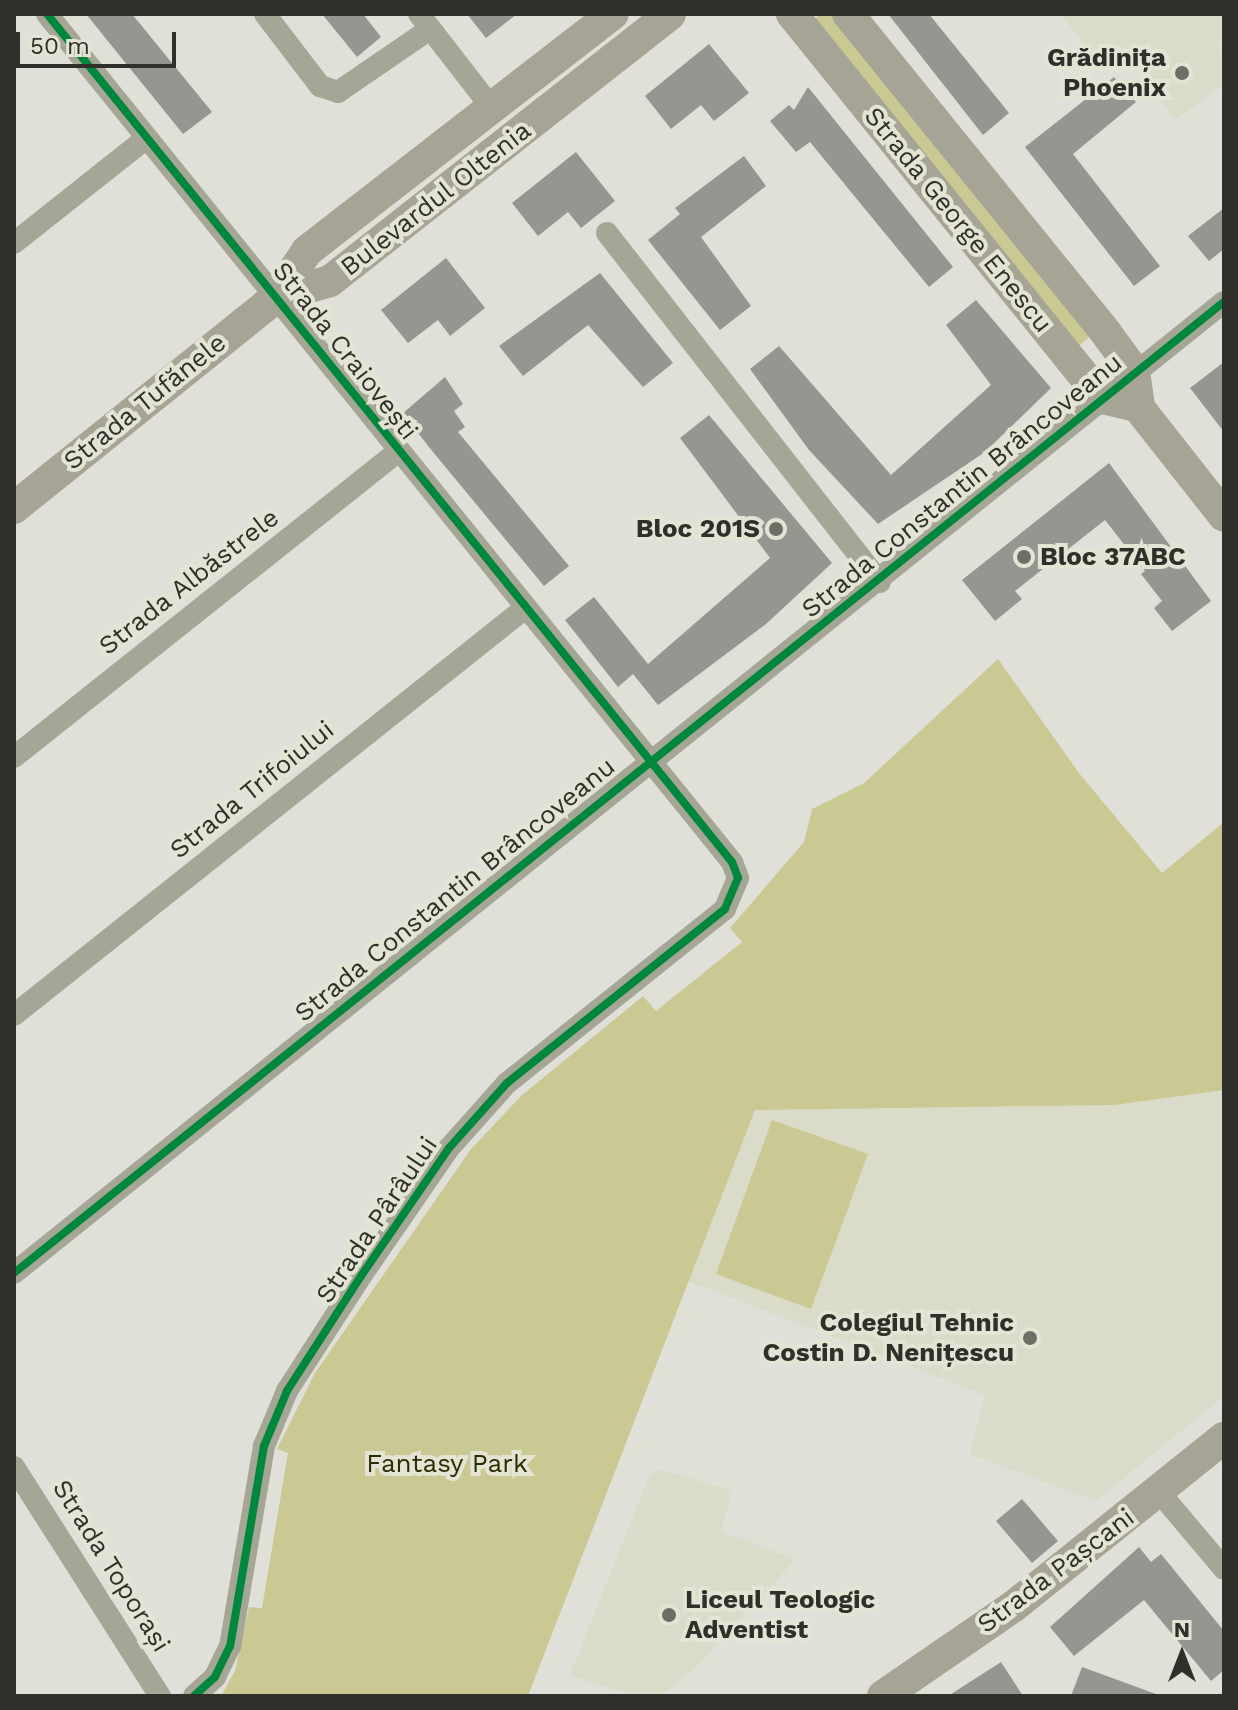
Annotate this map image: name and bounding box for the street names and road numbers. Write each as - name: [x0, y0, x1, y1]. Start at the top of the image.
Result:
- street label: Strada George Enescu: [857, 101, 1059, 339]
- street label: Bulevardul Oltenia: [334, 115, 538, 283]
- street label: Strada Craiovești: [266, 256, 424, 446]
- street label: Strada Tufănele: [57, 327, 233, 477]
- street label: Strada Constantin Brâncoveanu: [795, 347, 1129, 625]
- street label: Strada Albăstrele: [92, 502, 286, 662]
- street label: Strada Trifoiului: [163, 714, 341, 866]
- street label: Strada Constantin Brâncoveanu: [288, 751, 622, 1029]
- street label: Strada Pârâului: [310, 1130, 444, 1310]
- street label: Strada Toporași: [45, 1474, 177, 1658]
- street label: Strada Pașcani: [971, 1502, 1141, 1640]

